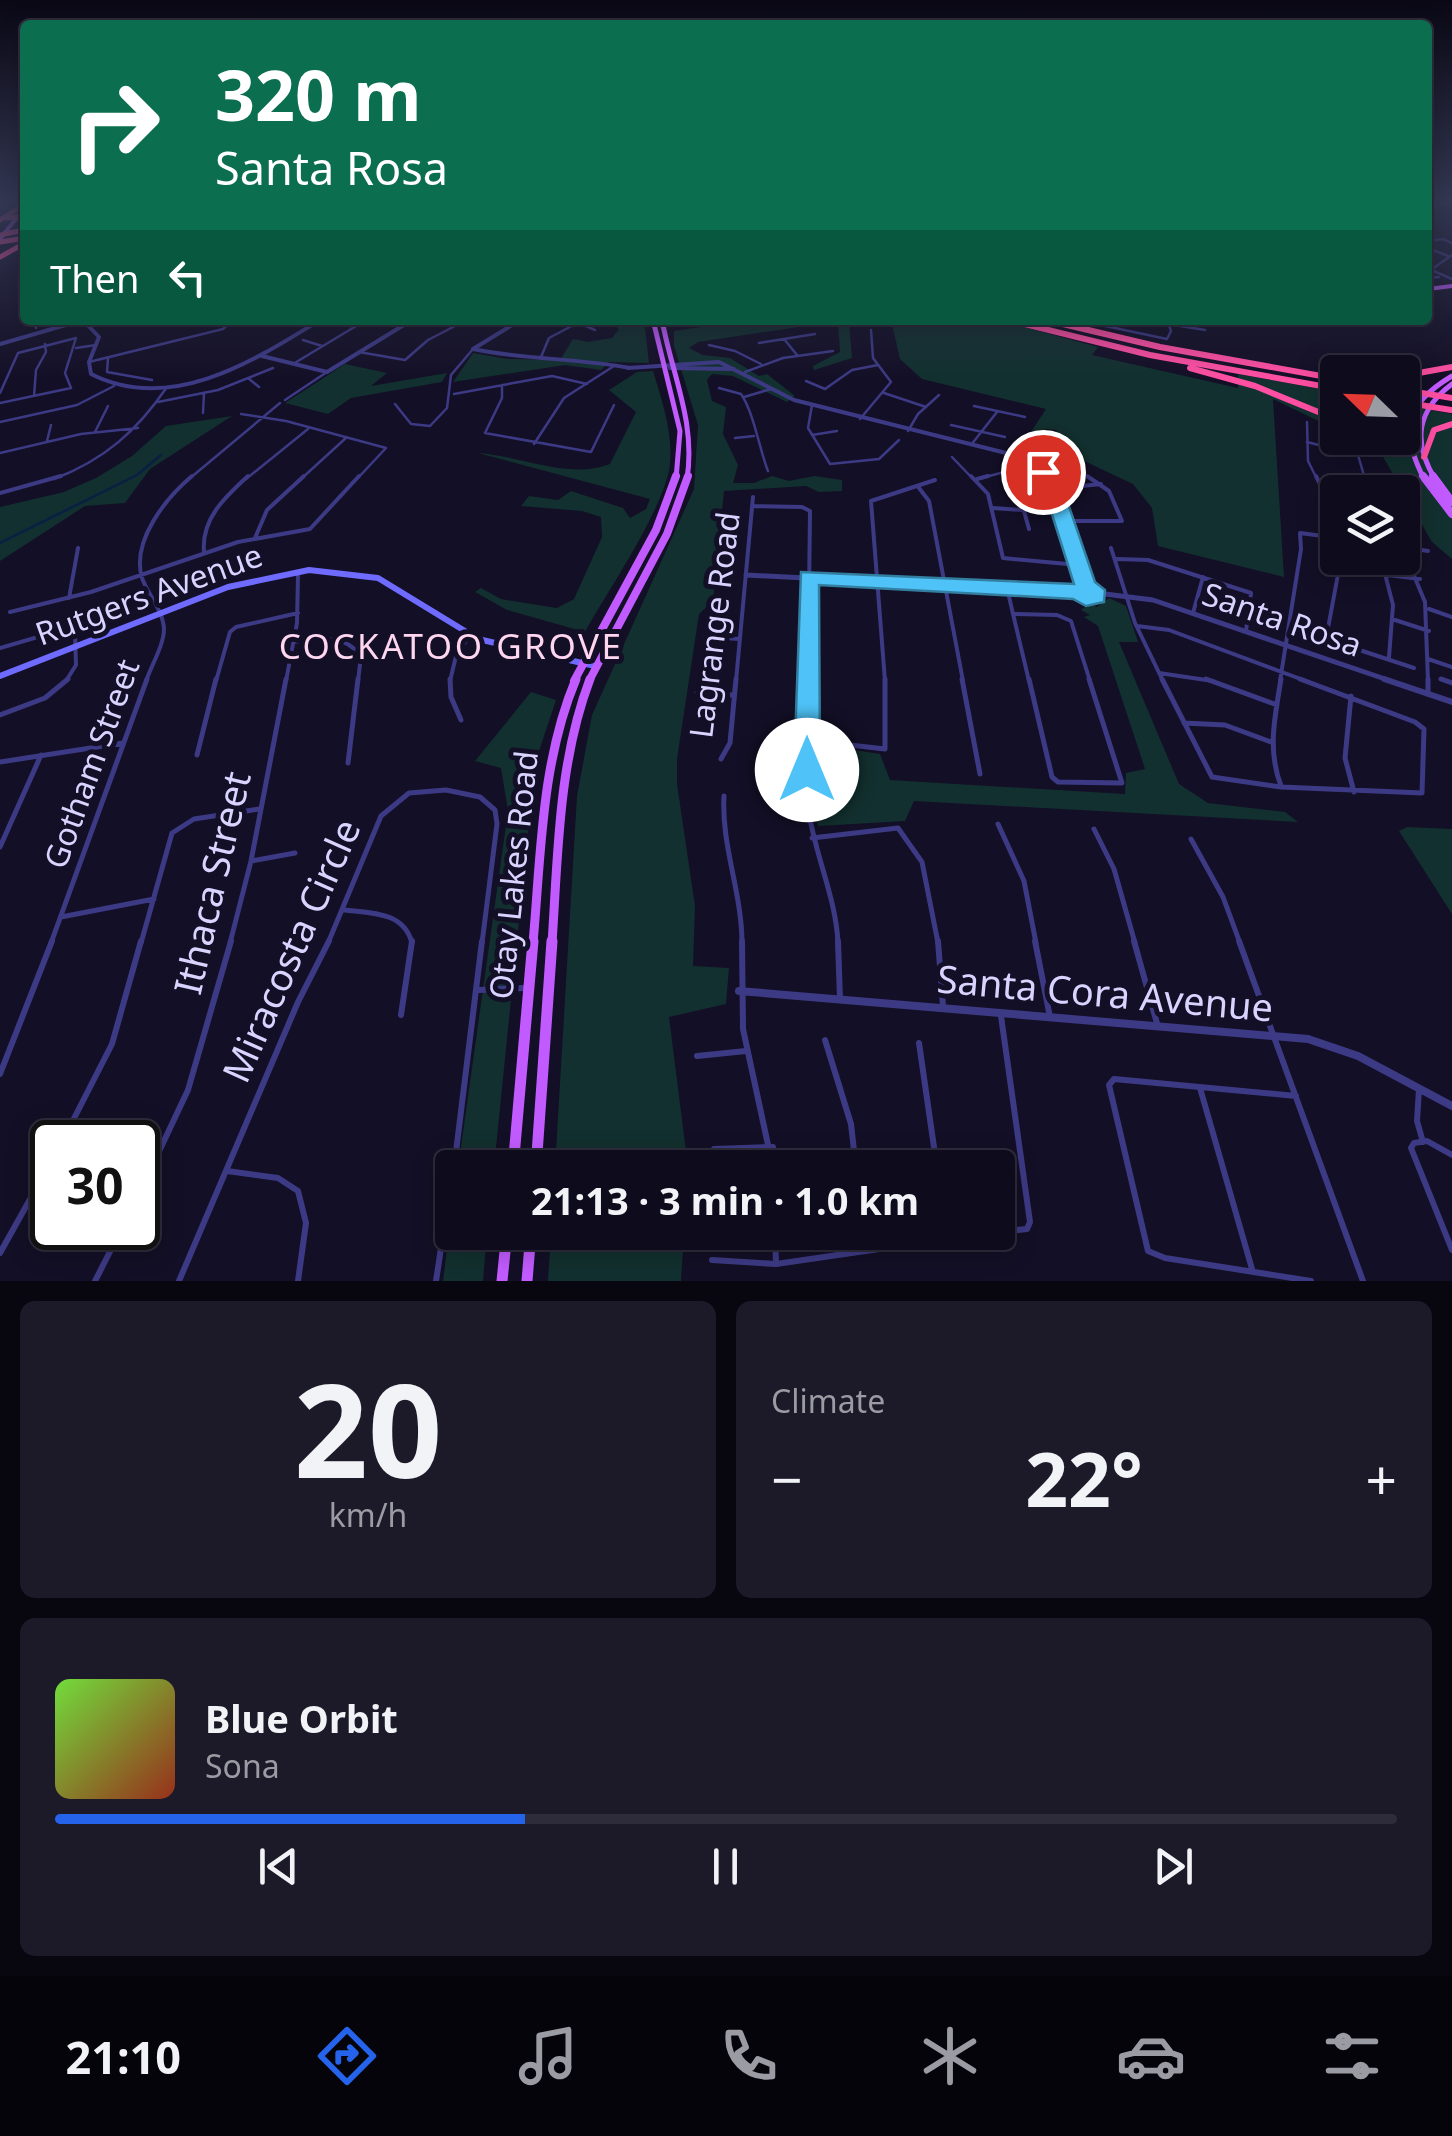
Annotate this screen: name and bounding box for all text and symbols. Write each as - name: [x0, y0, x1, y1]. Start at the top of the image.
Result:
- text: 320 m: [215, 46, 422, 142]
- icon: right: [50, 60, 180, 190]
- text: Santa Rosa: [215, 137, 448, 198]
- icon: left: [160, 250, 215, 305]
- text: Then: [50, 252, 140, 304]
- north arrow: [1320, 355, 1420, 455]
- map controls: [1320, 355, 1420, 575]
- pin: [1001, 430, 1086, 515]
- icon: arrive: [1016, 445, 1071, 500]
- button: layers: [1320, 475, 1420, 575]
- street label: Lagrange Road: [678, 509, 749, 740]
- street label: Rutgers Avenue: [29, 533, 268, 655]
- street label: Santa Rosa: [1197, 571, 1368, 666]
- district label: COCKATOO GROVE: [279, 622, 623, 669]
- street label: Gotham Street: [33, 653, 148, 874]
- position arrow: [755, 718, 859, 822]
- street label: Otay Lakes Road: [478, 749, 547, 1001]
- street label: Ithaca Street: [160, 766, 262, 999]
- street label: Miracosta Circle: [209, 810, 372, 1090]
- street label: Santa Cora Avenue: [935, 951, 1275, 1033]
- speed limit sign: 30: [30, 1120, 160, 1250]
- text: 21:13 · 3 min · 1.0 km: [531, 1174, 919, 1226]
- text: 20: [294, 1339, 442, 1516]
- text: Climate: [771, 1379, 885, 1422]
- text: 22°: [1025, 1427, 1143, 1529]
- text: −: [771, 1441, 802, 1516]
- text: +: [1366, 1441, 1397, 1516]
- text: km/h: [329, 1493, 407, 1536]
- text: Blue Orbit: [205, 1692, 398, 1744]
- text: Sona: [205, 1744, 280, 1787]
- icon: previous: [251, 1839, 306, 1894]
- icon: pause: [698, 1839, 753, 1894]
- icon: next: [1146, 1839, 1201, 1894]
- icon: directions: [312, 2021, 382, 2091]
- icon: music: [513, 2021, 583, 2091]
- icon: phone: [714, 2021, 784, 2091]
- icon: climate: [915, 2021, 985, 2091]
- icon: car: [1116, 2021, 1186, 2091]
- icon: filters: [1317, 2021, 1387, 2091]
- text: 21:10: [65, 2026, 181, 2087]

